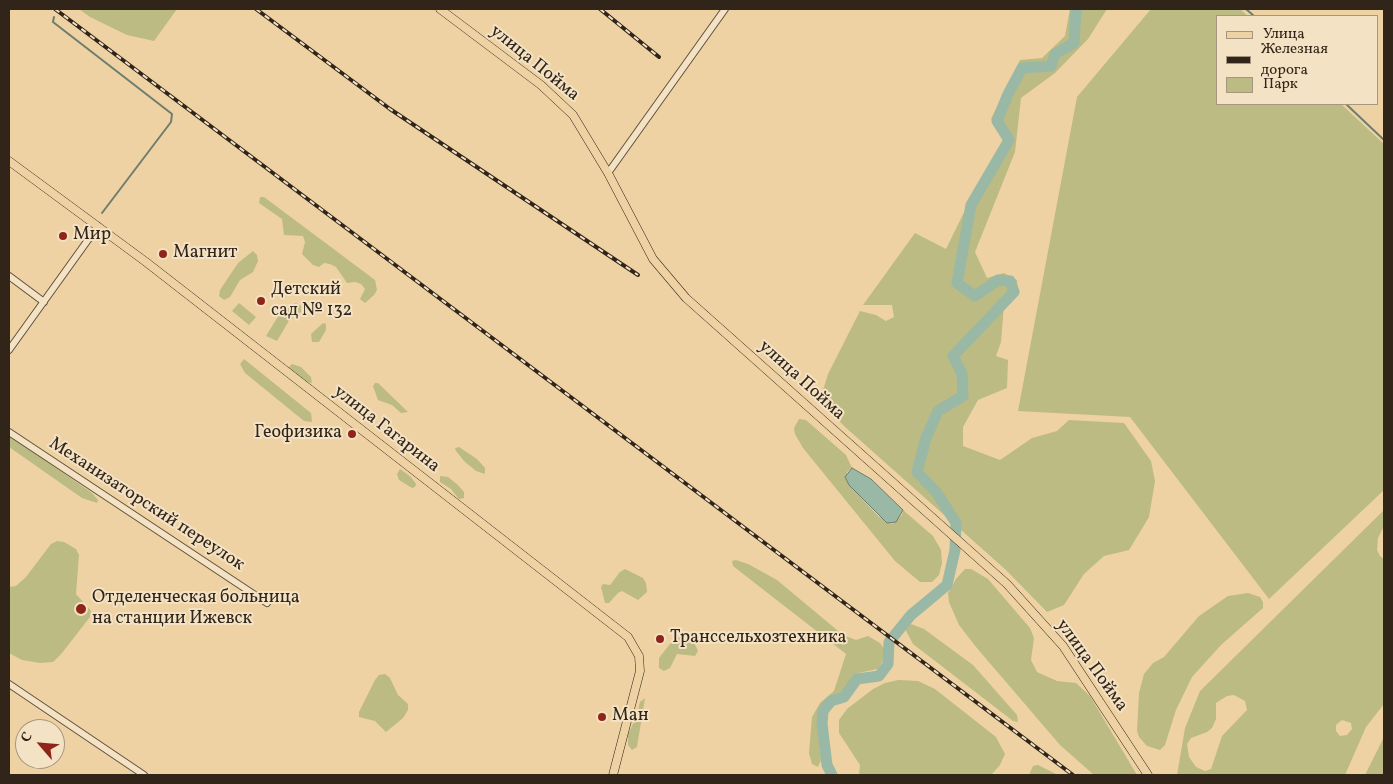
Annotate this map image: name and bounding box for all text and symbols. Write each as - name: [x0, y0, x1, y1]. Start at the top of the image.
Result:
- legend: [1216, 15, 1378, 105]
- street label: улица Пойма: [485, 21, 583, 107]
- text: Улица: [1263, 24, 1305, 45]
- text: Железная дорога: [1261, 39, 1328, 81]
- text: Парк: [1263, 74, 1298, 95]
- place label: Мир: [73, 225, 111, 247]
- marker: Мир: [57, 230, 69, 242]
- place label: Магнит: [173, 243, 237, 265]
- marker: Магнит: [157, 248, 169, 260]
- place label: Детский сад № 132: [271, 280, 352, 322]
- marker: Детский сад № 132: [255, 295, 267, 307]
- street label: улица Пойма: [753, 337, 849, 425]
- street label: улица Гагарина: [328, 382, 444, 478]
- place label: Геофизика: [254, 423, 342, 445]
- marker: Геофизика: [346, 428, 358, 440]
- street label: Механизаторский переулок: [44, 434, 248, 576]
- place label: Отделенческая больница на станции Ижевск: [92, 588, 300, 630]
- marker: Отделенческая больница на станции Ижевск: [74, 602, 88, 616]
- street label: улица Пойма: [1050, 616, 1132, 716]
- place label: Транссельхозтехника: [670, 628, 847, 650]
- marker: Транссельхозтехника: [654, 633, 666, 645]
- place label: Ман: [612, 706, 649, 728]
- marker: Ман: [596, 711, 608, 723]
- north arrow: [15, 719, 65, 769]
- text: С: [17, 729, 38, 746]

